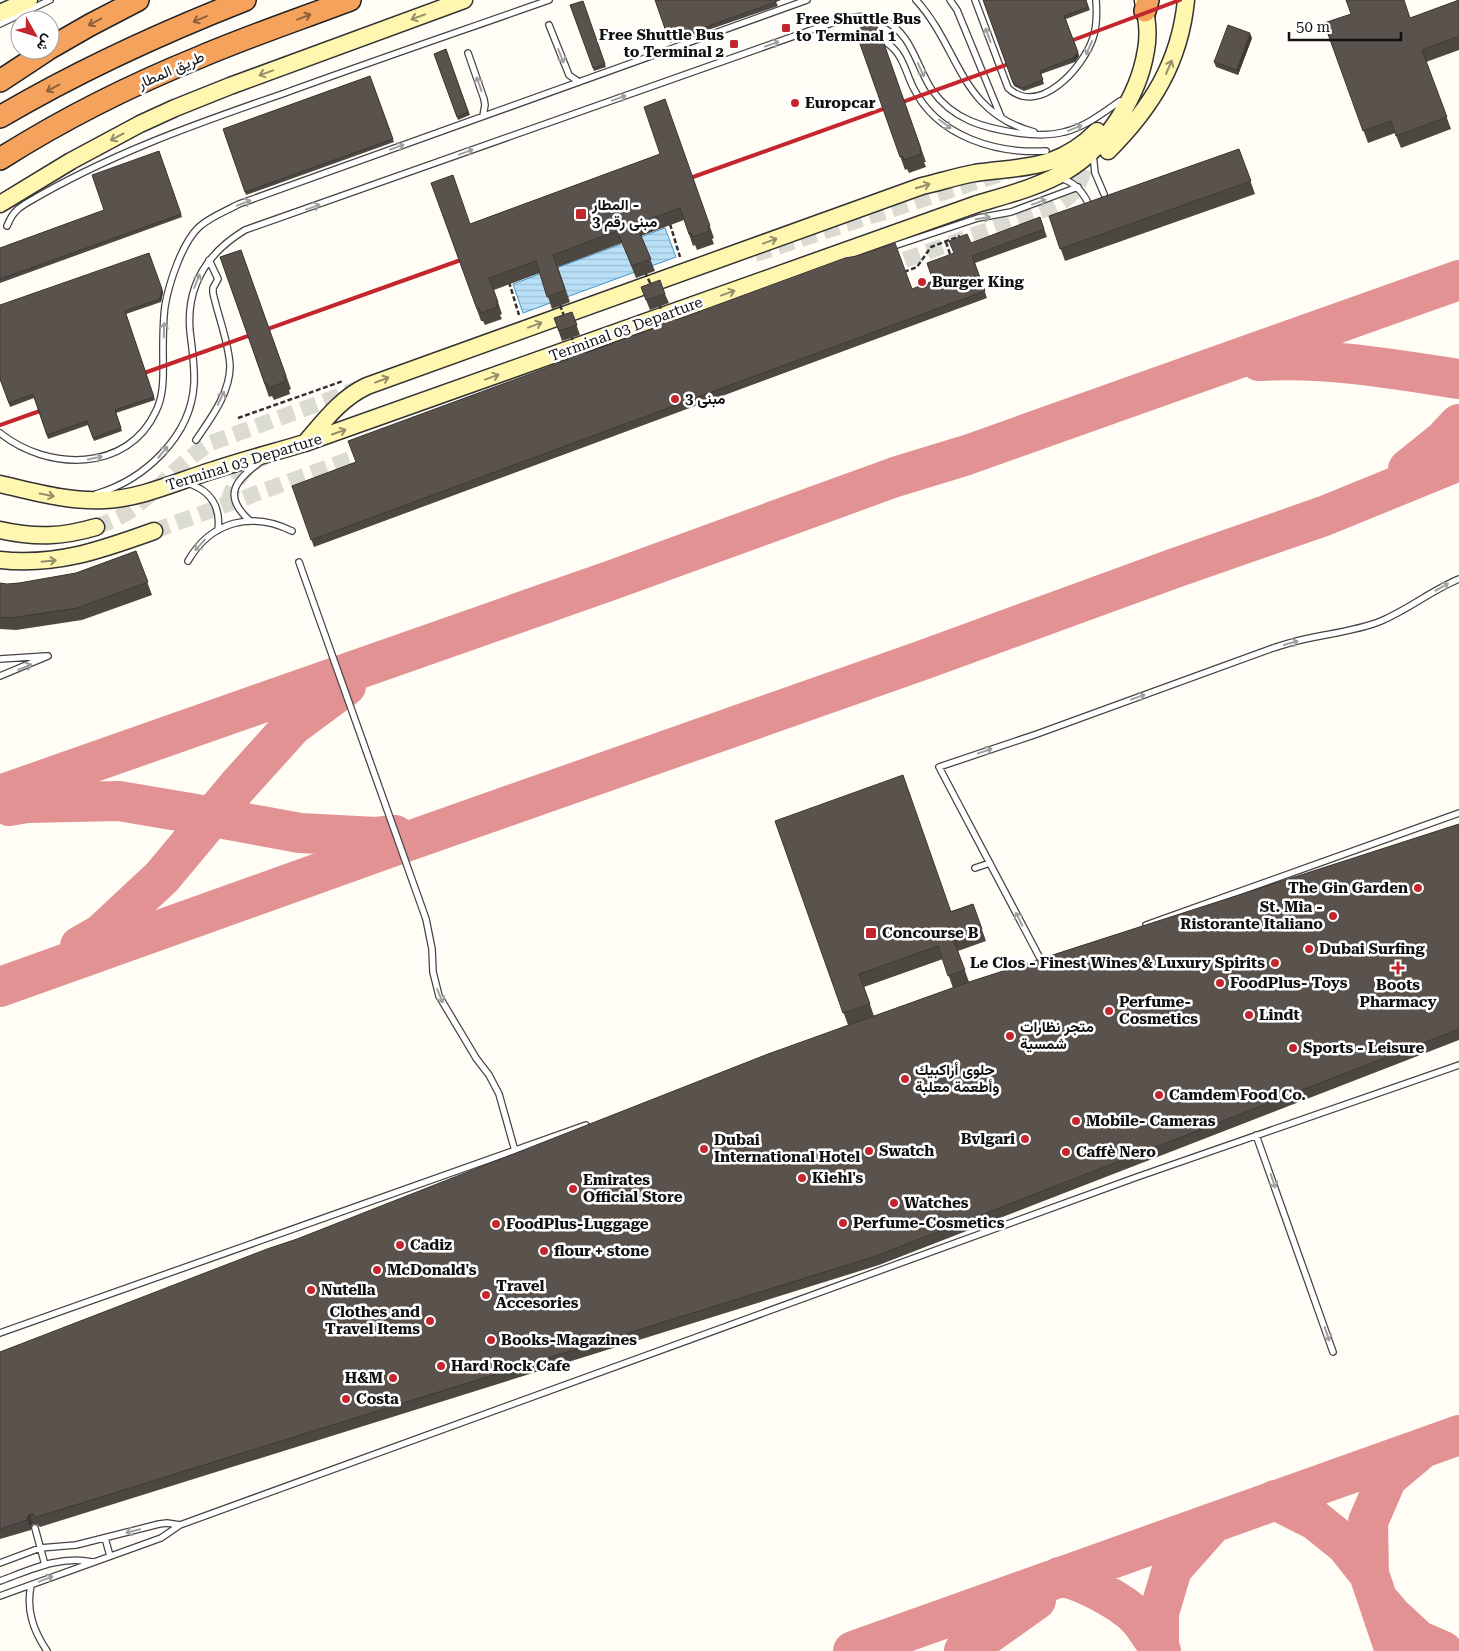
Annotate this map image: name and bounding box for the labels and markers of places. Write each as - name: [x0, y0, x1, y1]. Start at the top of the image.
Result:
- place label: Free Shuttle Bus to Terminal 1: [796, 10, 921, 45]
- marker: Free Shuttle Bus to Terminal 1: [780, 22, 792, 34]
- place label: Free Shuttle Bus to Terminal 2: [599, 26, 724, 61]
- marker: Free Shuttle Bus to Terminal 2: [728, 38, 740, 50]
- place label: Europcar: [805, 94, 876, 112]
- marker: Europcar: [789, 97, 801, 109]
- place label: المطار - مبنى رقم 3: [591, 196, 657, 232]
- marker: المطار - مبنى رقم 3: [574, 207, 588, 221]
- place label: Burger King: [932, 273, 1024, 291]
- marker: Burger King: [916, 276, 928, 288]
- place label: مبنى 3: [685, 390, 725, 408]
- marker: مبنى 3: [669, 393, 681, 405]
- place label: The Gin Garden: [1288, 879, 1408, 897]
- marker: The Gin Garden: [1412, 882, 1424, 894]
- place label: St. Mia - Ristorante Italiano: [1180, 898, 1323, 933]
- marker: St. Mia - Ristorante Italiano: [1327, 910, 1339, 922]
- place label: Concourse B: [882, 924, 979, 942]
- marker: Concourse B: [864, 926, 878, 940]
- place label: Dubai Surfing: [1319, 940, 1425, 958]
- marker: Dubai Surfing: [1303, 943, 1315, 955]
- place label: Le Clos - Finest Wines & Luxury Spirits: [970, 954, 1265, 972]
- marker: Le Clos - Finest Wines & Luxury Spirits: [1269, 957, 1281, 969]
- marker: Boots Pharmacy: [1392, 962, 1404, 974]
- place label: FoodPlus- Toys: [1230, 974, 1348, 992]
- place label: Boots Pharmacy: [1359, 976, 1437, 1011]
- marker: FoodPlus- Toys: [1214, 977, 1226, 989]
- place label: Perfume- Cosmetics: [1119, 993, 1198, 1028]
- marker: Perfume- Cosmetics: [1103, 1005, 1115, 1017]
- place label: Lindt: [1259, 1006, 1300, 1024]
- marker: Lindt: [1243, 1009, 1255, 1021]
- place label: متجر نظارات شمسية: [1020, 1018, 1094, 1053]
- marker: متجر نظارات شمسية: [1004, 1030, 1016, 1042]
- place label: Sports - Leisure: [1303, 1039, 1425, 1057]
- marker: Sports - Leisure: [1287, 1042, 1299, 1054]
- place label: حلوى أراكبيك وأطعمة معلبة: [915, 1061, 999, 1096]
- marker: حلوى أراكبيك وأطعمة معلبة: [899, 1073, 911, 1085]
- place label: Camdem Food Co.: [1169, 1086, 1306, 1104]
- marker: Camdem Food Co.: [1153, 1089, 1165, 1101]
- place label: Mobile- Cameras: [1086, 1112, 1216, 1130]
- marker: Mobile- Cameras: [1070, 1115, 1082, 1127]
- place label: Bvlgari: [961, 1130, 1015, 1148]
- place label: Dubai International Hotel: [714, 1131, 860, 1166]
- marker: Bvlgari: [1019, 1133, 1031, 1145]
- place label: Swatch: [879, 1142, 934, 1160]
- marker: Dubai International Hotel: [698, 1143, 710, 1155]
- place label: Caffè Nero: [1076, 1143, 1156, 1161]
- marker: Swatch: [863, 1145, 875, 1157]
- marker: Caffè Nero: [1060, 1146, 1072, 1158]
- place label: Kiehl's: [812, 1169, 864, 1187]
- place label: Emirates Official Store: [583, 1171, 683, 1206]
- marker: Kiehl's: [796, 1172, 808, 1184]
- marker: Emirates Official Store: [567, 1183, 579, 1195]
- place label: Watches: [904, 1194, 969, 1212]
- marker: Watches: [888, 1197, 900, 1209]
- place label: Perfume-Cosmetics: [853, 1214, 1005, 1232]
- place label: FoodPlus-Luggage: [506, 1215, 649, 1233]
- marker: Perfume-Cosmetics: [837, 1217, 849, 1229]
- marker: FoodPlus-Luggage: [490, 1218, 502, 1230]
- place label: Cadiz: [410, 1236, 452, 1254]
- marker: Cadiz: [394, 1239, 406, 1251]
- place label: flour + stone: [554, 1242, 649, 1260]
- marker: flour + stone: [538, 1245, 550, 1257]
- place label: McDonald's: [387, 1261, 477, 1279]
- marker: McDonald's: [371, 1264, 383, 1276]
- place label: Travel Accesories: [496, 1277, 579, 1312]
- place label: Nutella: [321, 1281, 376, 1299]
- marker: Nutella: [305, 1284, 317, 1296]
- marker: Travel Accesories: [480, 1289, 492, 1301]
- place label: Clothes and Travel Items: [325, 1303, 420, 1338]
- marker: Clothes and Travel Items: [424, 1315, 436, 1327]
- place label: Books-Magazines: [501, 1331, 637, 1349]
- marker: Books-Magazines: [485, 1334, 497, 1346]
- place label: Hard Rock Cafe: [451, 1357, 571, 1375]
- marker: Hard Rock Cafe: [435, 1360, 447, 1372]
- place label: H&M: [345, 1369, 383, 1387]
- marker: H&M: [387, 1372, 399, 1384]
- place label: Costa: [356, 1390, 399, 1408]
- marker: Costa: [340, 1393, 352, 1405]

